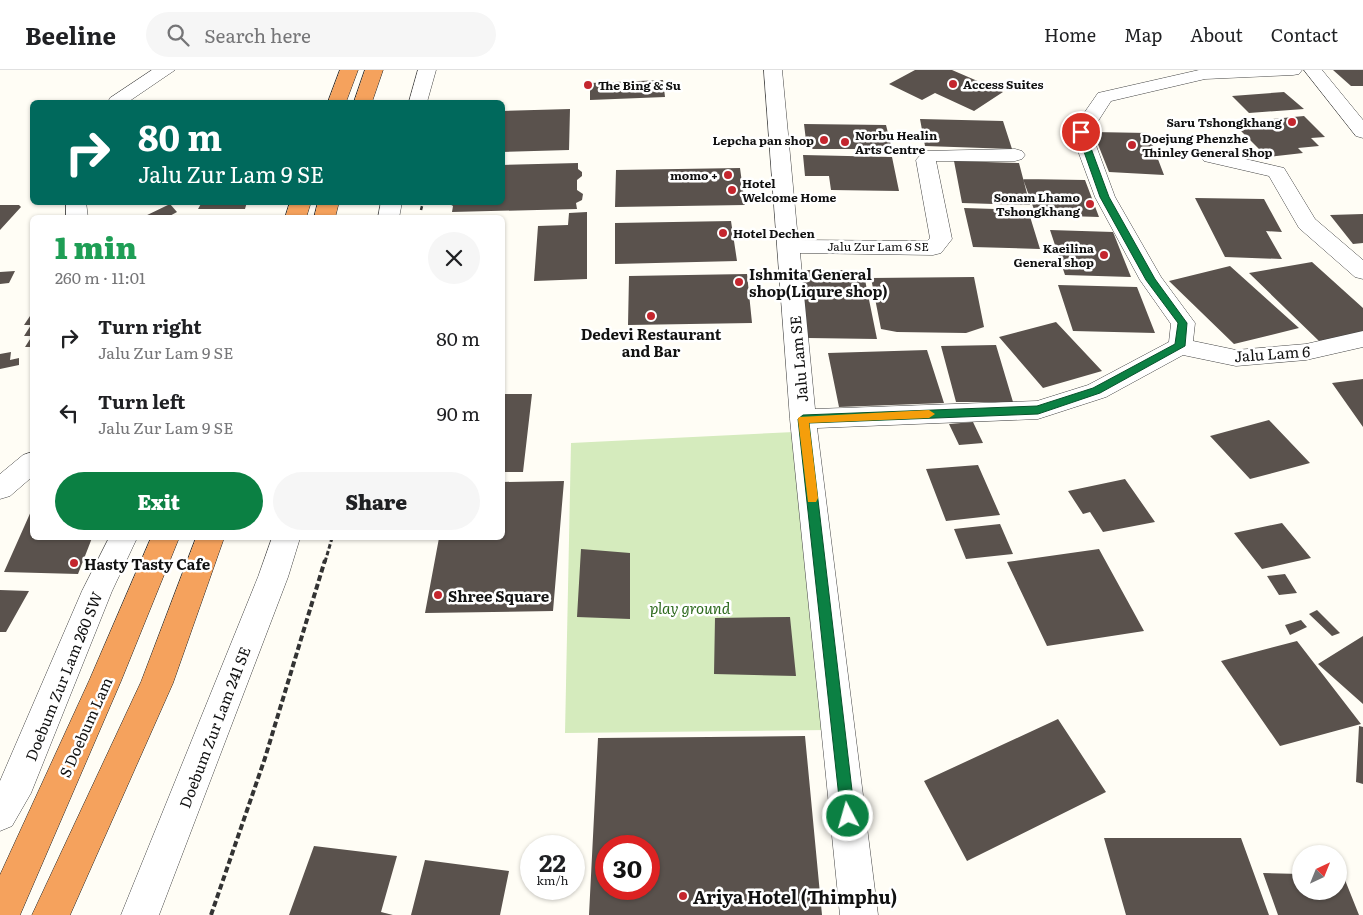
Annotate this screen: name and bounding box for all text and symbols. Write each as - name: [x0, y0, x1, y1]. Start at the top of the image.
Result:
- search box: [146, 12, 496, 57]
- text: Beeline: [25, 17, 116, 52]
- icon: search: [164, 21, 192, 49]
- text: Search here: [204, 21, 311, 49]
- text: Home: [1044, 21, 1096, 48]
- text: Map: [1124, 21, 1162, 48]
- text: About: [1190, 21, 1243, 48]
- text: Contact: [1271, 21, 1338, 48]
- place label: Access Suites: [963, 75, 1043, 93]
- place label: The Bing & Su: [598, 76, 681, 94]
- marker: Access Suites: [947, 78, 959, 90]
- marker: The Bing & Su: [582, 79, 594, 91]
- text: 80 m: [138, 110, 222, 162]
- pin: [1060, 111, 1102, 153]
- place label: Saru Tshongkhang: [1167, 113, 1283, 131]
- marker: Saru Tshongkhang: [1286, 116, 1298, 128]
- icon: arrive: [1067, 118, 1095, 146]
- icon: right: [55, 120, 120, 185]
- place label: Norbu Healin Arts Centre: [855, 126, 938, 158]
- place label: Doejung Phenzhe Thinley General Shop: [1142, 129, 1273, 161]
- place label: Lepcha pan shop: [713, 131, 814, 149]
- marker: Lepcha pan shop: [818, 134, 830, 146]
- marker: Norbu Healin Arts Centre: [839, 136, 851, 148]
- marker: Doejung Phenzhe Thinley General Shop: [1126, 139, 1138, 151]
- text: Jalu Zur Lam 9 SE: [138, 157, 324, 190]
- place label: momo +: [670, 166, 718, 184]
- marker: momo +: [722, 169, 734, 181]
- place label: Hotel Welcome Home: [742, 174, 837, 206]
- marker: Hotel Welcome Home: [726, 184, 738, 196]
- place label: Sonam Lhamo Tshongkhang: [994, 188, 1081, 220]
- marker: Sonam Lhamo Tshongkhang: [1084, 198, 1096, 210]
- text: 1 min: [55, 224, 137, 268]
- place label: Hotel Dechen: [733, 224, 815, 242]
- marker: Hotel Dechen: [717, 227, 729, 239]
- button: close: [428, 232, 480, 284]
- street label: Jalu Zur Lam 6 SE: [827, 237, 929, 255]
- place label: Kaeilina General shop: [1014, 239, 1094, 271]
- marker: Kaeilina General shop: [1098, 249, 1110, 261]
- place label: Ishmita General shop(Liqure shop): [749, 262, 888, 302]
- text: 260 m · 11:01: [55, 265, 146, 289]
- marker: Ishmita General shop(Liqure shop): [733, 276, 745, 288]
- marker: Dedevi Restaurant and Bar: [645, 310, 657, 322]
- text: Turn right: [98, 312, 202, 340]
- street label: Jalu Lam SE: [783, 315, 813, 403]
- place label: Dedevi Restaurant and Bar: [581, 322, 722, 362]
- icon: right: [55, 324, 83, 352]
- text: 80 m: [436, 324, 480, 352]
- street label: Jalu Lam 6: [1233, 339, 1311, 367]
- text: Jalu Zur Lam 9 SE: [98, 340, 233, 364]
- text: Turn left: [98, 387, 185, 415]
- icon: left: [55, 399, 83, 427]
- text: 90 m: [437, 399, 480, 427]
- text: Jalu Zur Lam 9 SE: [98, 415, 233, 439]
- button: Exit: [55, 472, 263, 530]
- button: Share: [273, 472, 480, 530]
- place label: Hasty Tasty Cafe: [84, 552, 211, 575]
- marker: Hasty Tasty Cafe: [68, 557, 80, 569]
- place label: Shree Square: [448, 584, 550, 607]
- street label: Doebum Zur Lam 260 SW: [18, 587, 108, 764]
- marker: Shree Square: [432, 589, 444, 601]
- park label: play ground: [650, 596, 731, 619]
- street label: Doebum Zur Lam 241 SE: [173, 643, 255, 811]
- street label: S Doebum Lam: [53, 673, 118, 781]
- position arrow: [821, 789, 873, 841]
- speed limit sign: 30: [595, 835, 660, 900]
- text: 22: [539, 843, 566, 880]
- north arrow: [1292, 845, 1348, 900]
- map controls: [1292, 845, 1347, 900]
- text: km/h: [537, 871, 568, 889]
- place label: Ariya Hotel (Thimphu): [693, 883, 897, 910]
- marker: Ariya Hotel (Thimphu): [677, 890, 689, 902]

